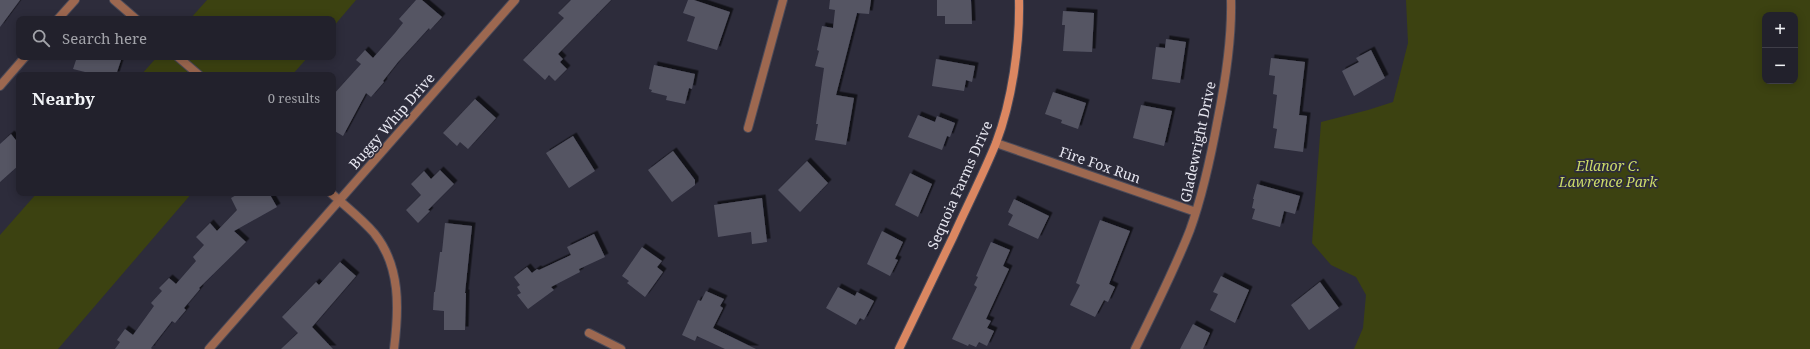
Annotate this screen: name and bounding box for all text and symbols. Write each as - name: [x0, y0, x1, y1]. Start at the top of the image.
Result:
- map controls: [1762, 12, 1798, 84]
- button: +: [1762, 12, 1798, 48]
- search box: [16, 16, 336, 60]
- icon: search: [30, 27, 52, 49]
- text: Search here: [62, 28, 147, 48]
- button: −: [1762, 48, 1798, 84]
- street label: Buggy Whip Drive: [345, 68, 439, 173]
- street label: Gladewright Drive: [1175, 80, 1220, 204]
- text: Nearby: [32, 87, 95, 110]
- text: 0 results: [268, 89, 320, 107]
- street label: Sequoia Farms Drive: [923, 117, 996, 252]
- street label: Fire Fox Run: [1057, 142, 1143, 187]
- park label: Ellanor C. Lawrence Park: [1558, 156, 1658, 191]

